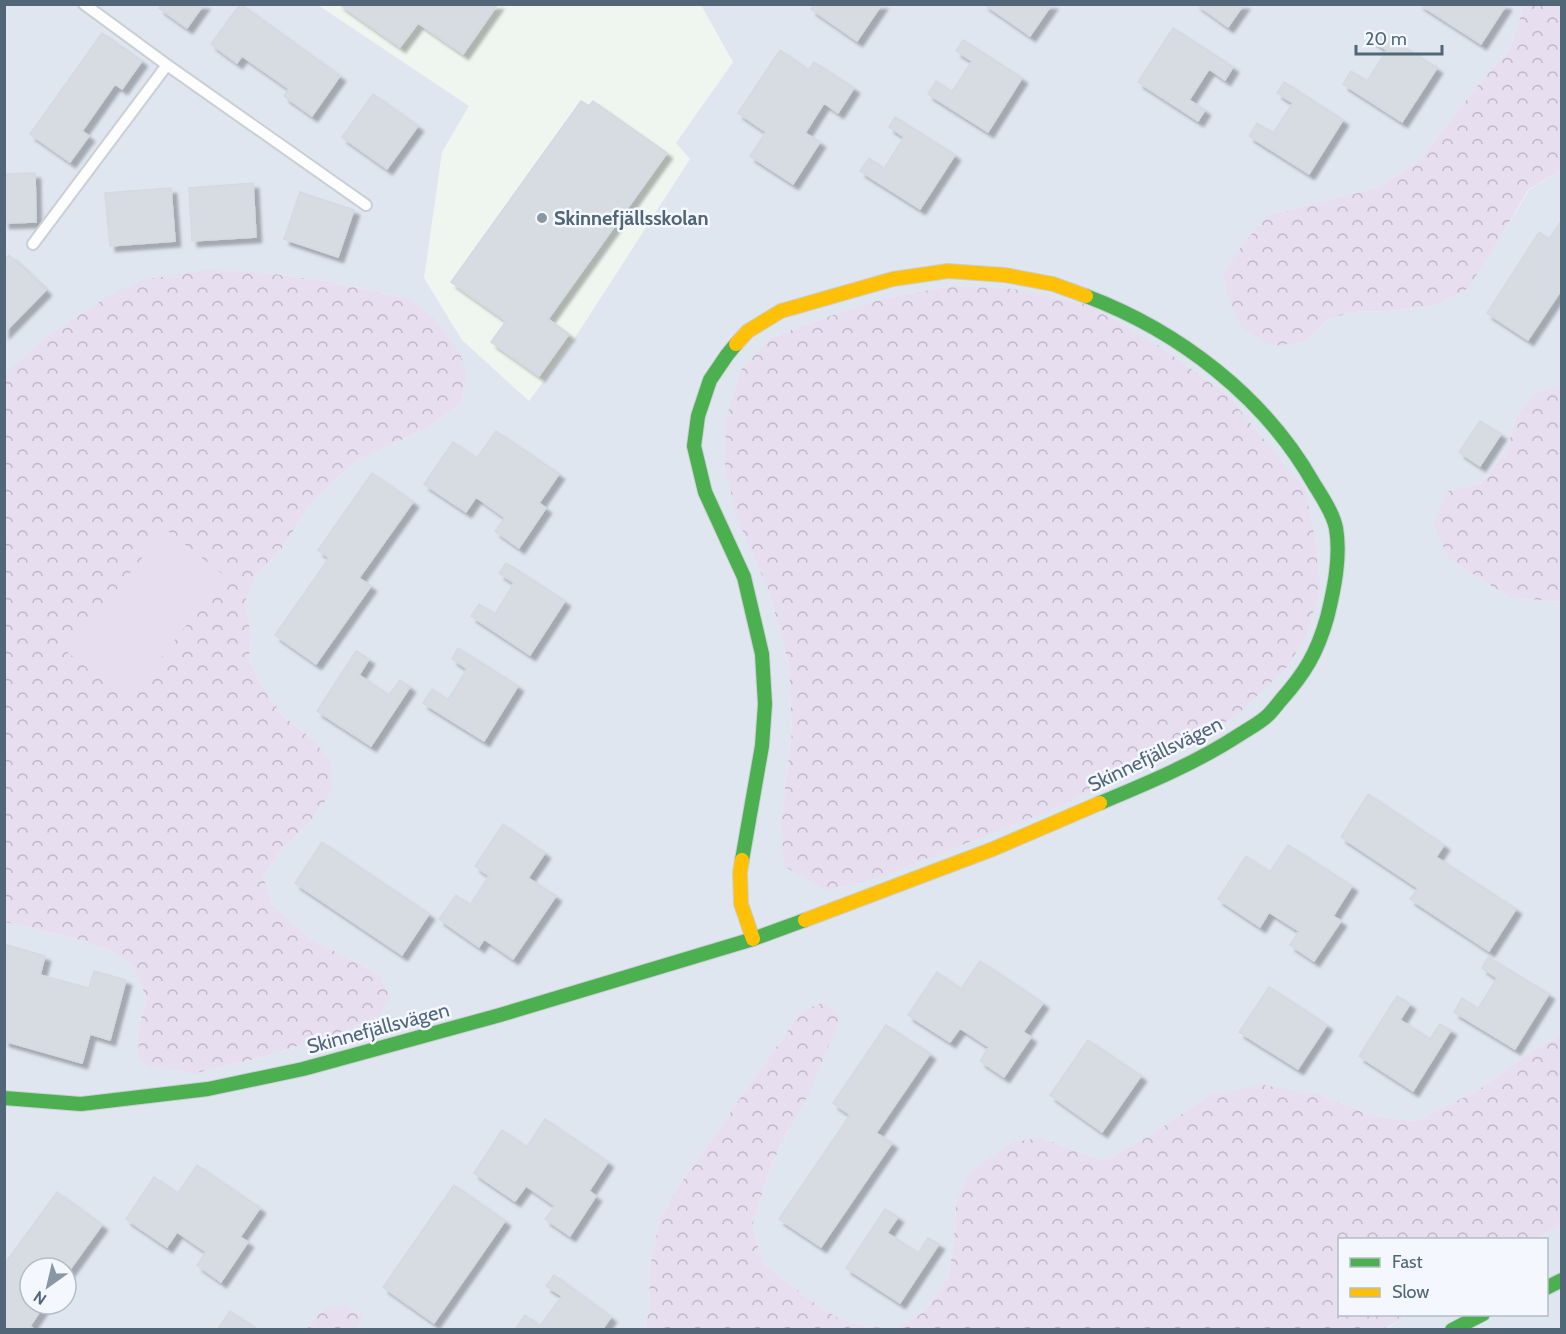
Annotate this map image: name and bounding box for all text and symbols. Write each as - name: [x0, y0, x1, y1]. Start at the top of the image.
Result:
- scale bar: [1356, 18, 1442, 56]
- text: 20 m: [1365, 28, 1407, 50]
- place label: Skinnefjällsskolan: [554, 206, 709, 230]
- marker: Skinnefjällsskolan: [535, 211, 549, 225]
- street label: Skinnefjällsvägen: [1084, 711, 1226, 797]
- street label: Skinnefjällsvägen: [304, 997, 452, 1059]
- legend: [1338, 1238, 1548, 1316]
- text: Fast: [1392, 1251, 1423, 1273]
- north arrow: [18, 1256, 78, 1316]
- text: Slow: [1392, 1281, 1429, 1303]
- text: N: [30, 1287, 50, 1309]

